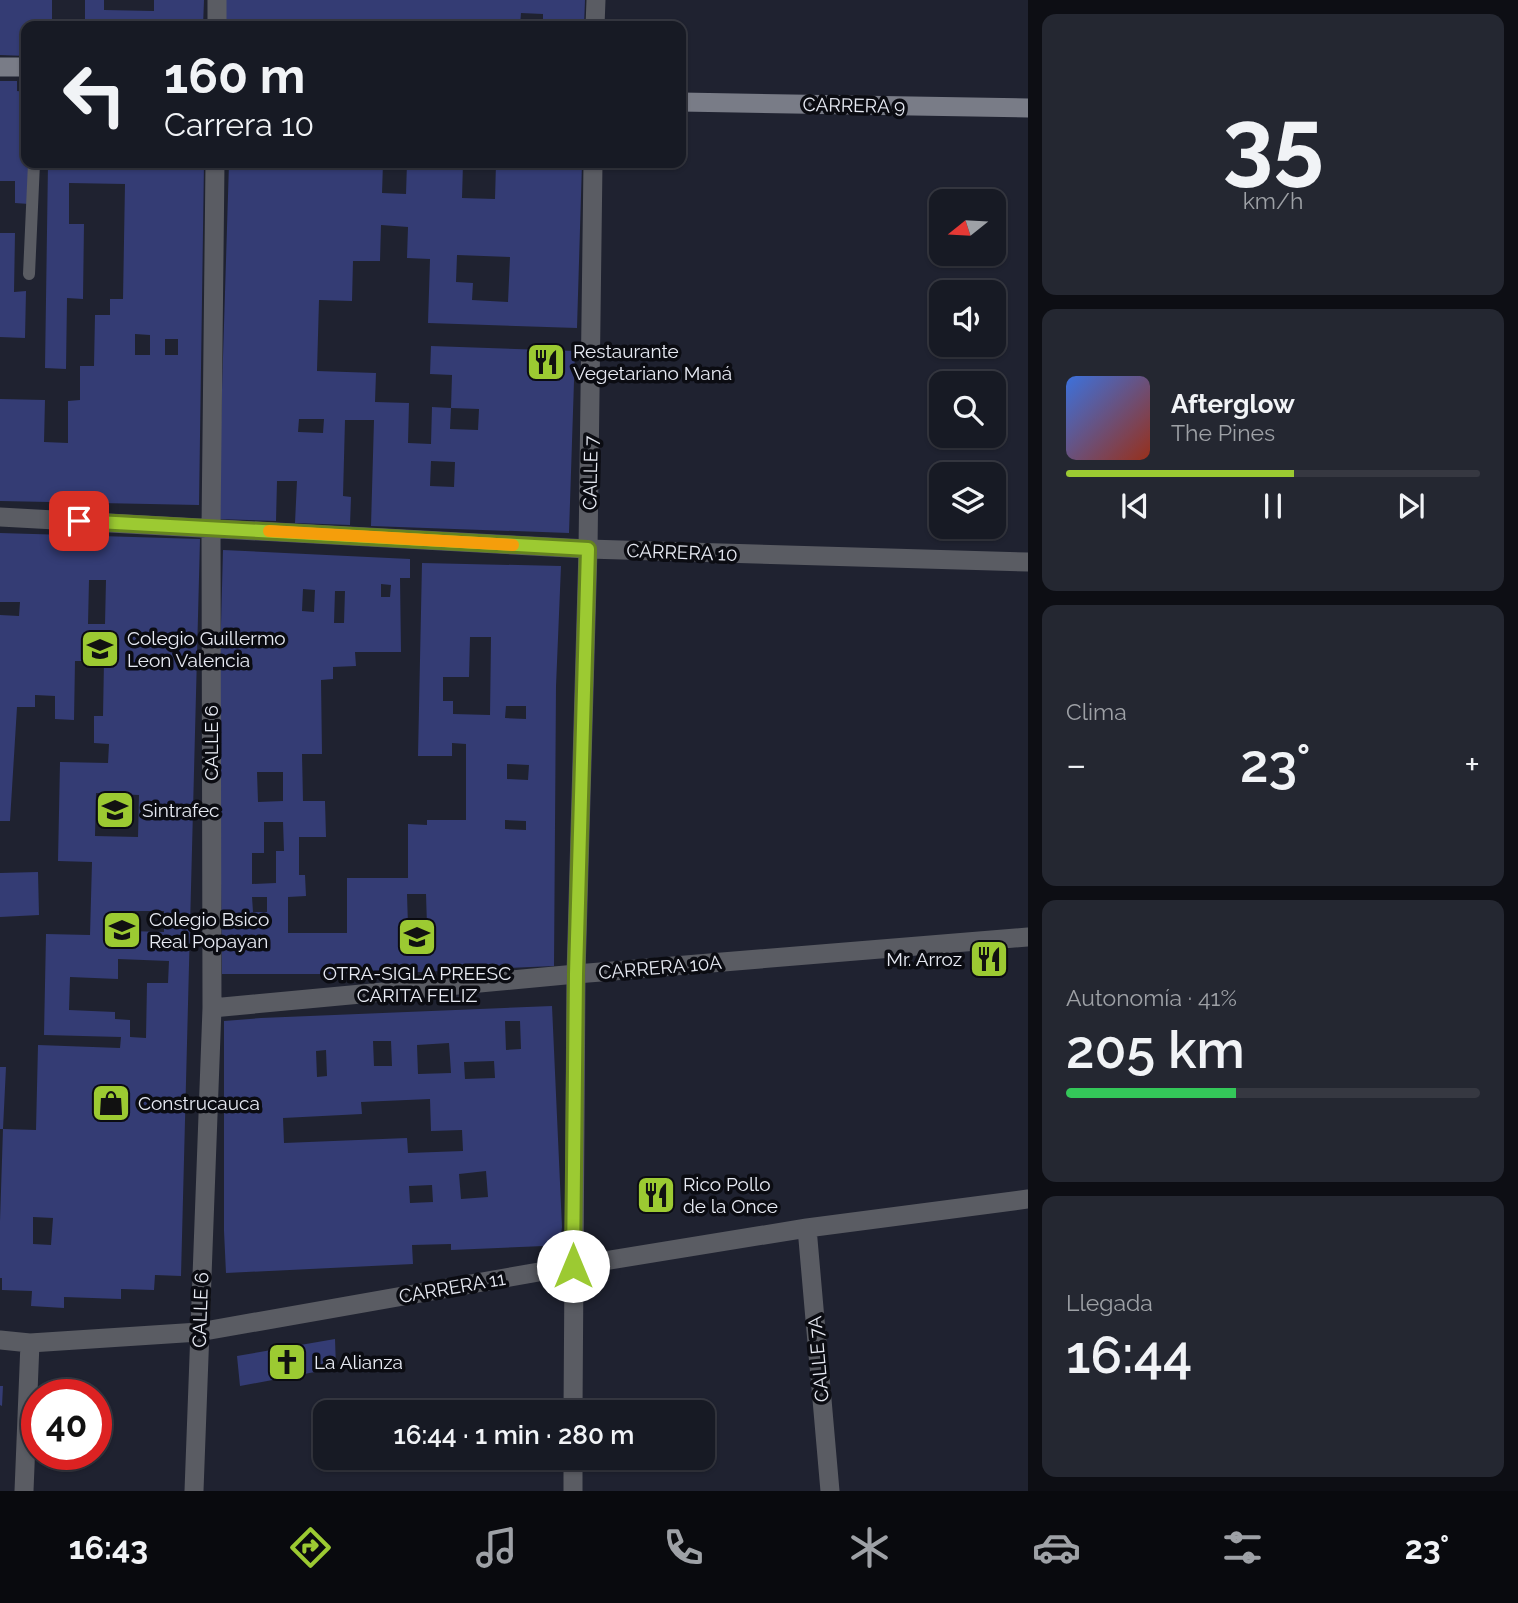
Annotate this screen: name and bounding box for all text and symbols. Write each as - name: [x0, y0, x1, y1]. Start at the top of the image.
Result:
- text: 160 m: [164, 47, 305, 104]
- icon: left: [49, 49, 140, 140]
- text: 35: [1222, 88, 1324, 195]
- street label: CARRERA 9: [802, 93, 906, 117]
- text: Carrera 10: [164, 106, 314, 143]
- text: km/h: [1243, 187, 1303, 214]
- north arrow: [929, 189, 1006, 266]
- map controls: [929, 189, 1006, 539]
- button: sound: [929, 280, 1006, 357]
- place label: Restaurante Vegetariano Maná: [573, 340, 732, 384]
- restaurant icon: Restaurante Vegetariano Maná: [525, 341, 567, 383]
- button: search: [929, 371, 1006, 448]
- text: Afterglow: [1171, 389, 1295, 419]
- text: The Pines: [1171, 419, 1275, 446]
- street label: CALLE 7: [578, 436, 602, 510]
- button: layers: [929, 462, 1006, 539]
- icon: previous: [1116, 487, 1154, 525]
- icon: pause: [1254, 487, 1292, 525]
- icon: next: [1392, 487, 1430, 525]
- pin: [49, 491, 109, 551]
- icon: arrive: [60, 502, 98, 540]
- street label: CARRERA 10: [626, 539, 738, 565]
- place label: Colegio Guillermo Leon Valencia: [127, 627, 286, 671]
- school or university icon: Colegio Guillermo Leon Valencia: [79, 628, 121, 670]
- text: Clima: [1066, 698, 1127, 725]
- street label: CALLE 6: [200, 705, 222, 781]
- text: 23°: [1240, 733, 1311, 794]
- text: −: [1066, 742, 1086, 787]
- text: +: [1464, 742, 1480, 787]
- school or university icon: Sintrafec: [94, 789, 136, 831]
- place label: Sintrafec: [142, 799, 219, 821]
- place label: Colegio Bsico Real Popayan: [149, 908, 269, 952]
- school or university icon: Colegio Bsico Real Popayan: [101, 909, 143, 951]
- school or university icon: OTRA-SIGLA PREESC CARITA FELIZ: [396, 916, 438, 958]
- restaurant icon: Mr. Arroz: [968, 938, 1010, 980]
- place label: Mr. Arroz: [886, 948, 962, 970]
- street label: CARRERA 10A: [597, 951, 723, 983]
- place label: OTRA-SIGLA PREESC CARITA FELIZ: [323, 962, 511, 1006]
- text: Autonomía · 41%: [1066, 984, 1237, 1011]
- text: 205 km: [1066, 1019, 1245, 1080]
- shop icon: Construcauca: [90, 1082, 132, 1124]
- place label: Construcauca: [138, 1092, 260, 1114]
- place label: Rico Pollo de la Once: [683, 1173, 778, 1217]
- restaurant icon: Rico Pollo de la Once: [635, 1174, 677, 1216]
- position arrow: [536, 1229, 610, 1303]
- street label: CARRERA 11: [397, 1267, 507, 1307]
- street label: CALLE 6: [188, 1272, 212, 1348]
- text: Llegada: [1066, 1289, 1153, 1316]
- street label: CALLE 7A: [803, 1315, 833, 1403]
- text: 16:44: [1066, 1324, 1192, 1385]
- church icon: La Alianza: [266, 1341, 308, 1383]
- place label: La Alianza: [314, 1351, 403, 1373]
- speed limit sign: 40: [21, 1379, 112, 1470]
- text: 16:44 · 1 min · 280 m: [394, 1420, 634, 1450]
- icon: directions: [286, 1523, 335, 1572]
- icon: music: [472, 1523, 521, 1572]
- icon: phone: [659, 1523, 708, 1572]
- icon: climate: [845, 1523, 894, 1572]
- icon: car: [1032, 1523, 1081, 1572]
- icon: filters: [1218, 1523, 1267, 1572]
- text: 16:43: [69, 1529, 148, 1566]
- text: 23°: [1405, 1529, 1449, 1566]

